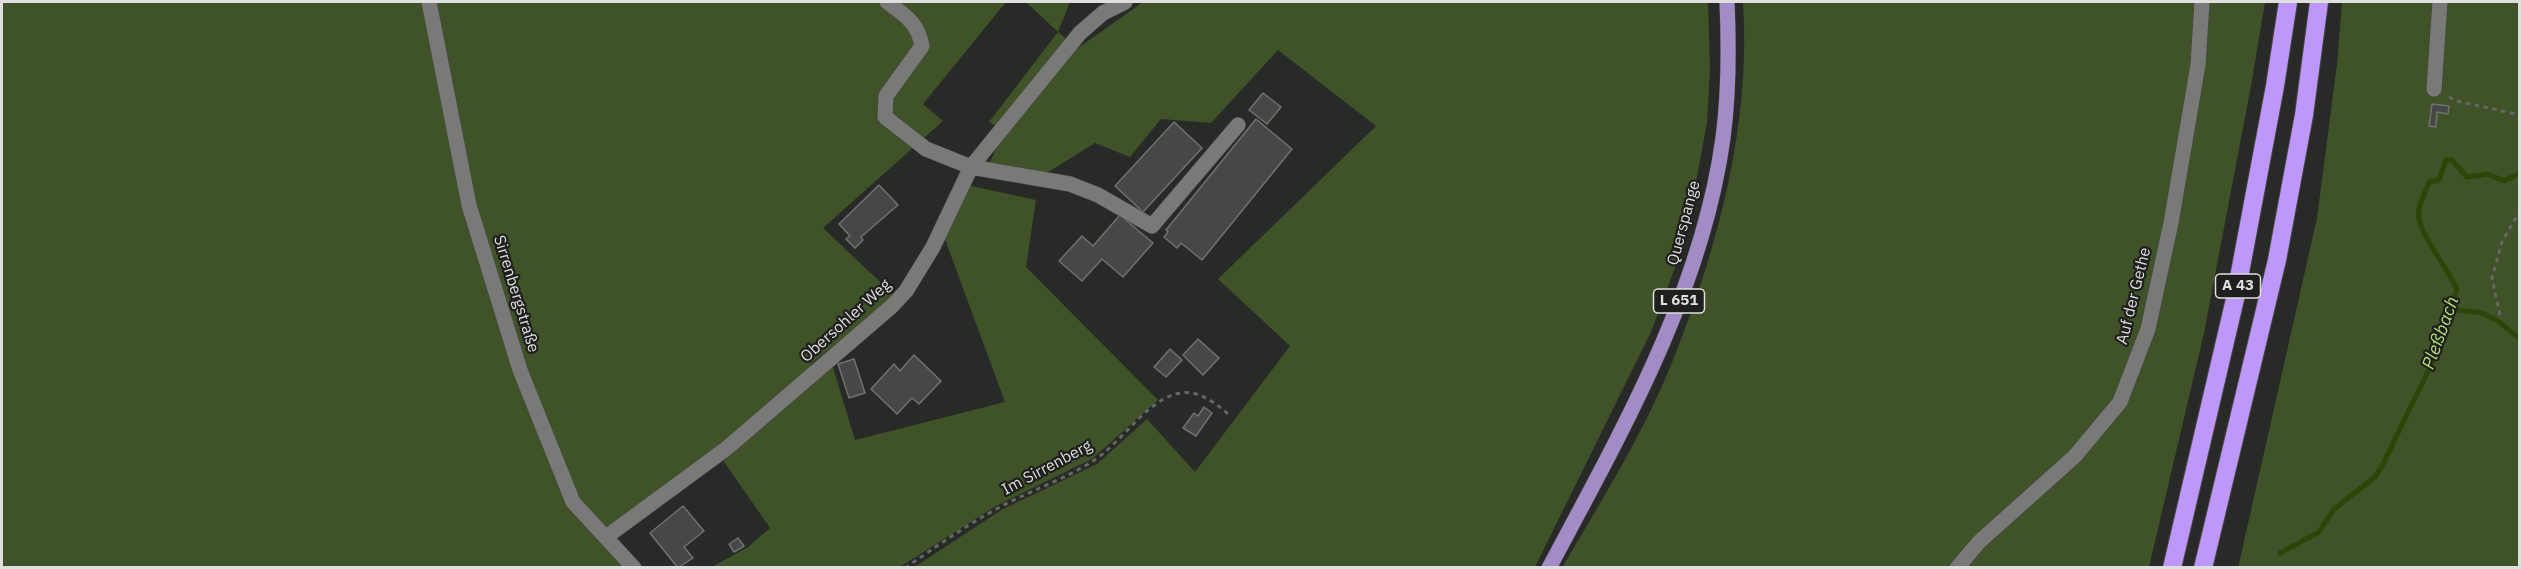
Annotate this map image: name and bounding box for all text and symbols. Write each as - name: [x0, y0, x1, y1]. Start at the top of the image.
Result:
- street label: Querspange: [1663, 179, 1705, 267]
- street label: Sirrenbergstraße: [489, 233, 543, 355]
- street label: Auf der Gethe: [2113, 245, 2155, 347]
- road number: A 43: [2216, 274, 2260, 298]
- street label: Obersohler Weg: [797, 275, 895, 367]
- road number: L 651: [1654, 289, 1704, 313]
- water label: Pleßbach: [2418, 294, 2464, 372]
- street label: Im Sirrenberg: [999, 436, 1095, 500]

